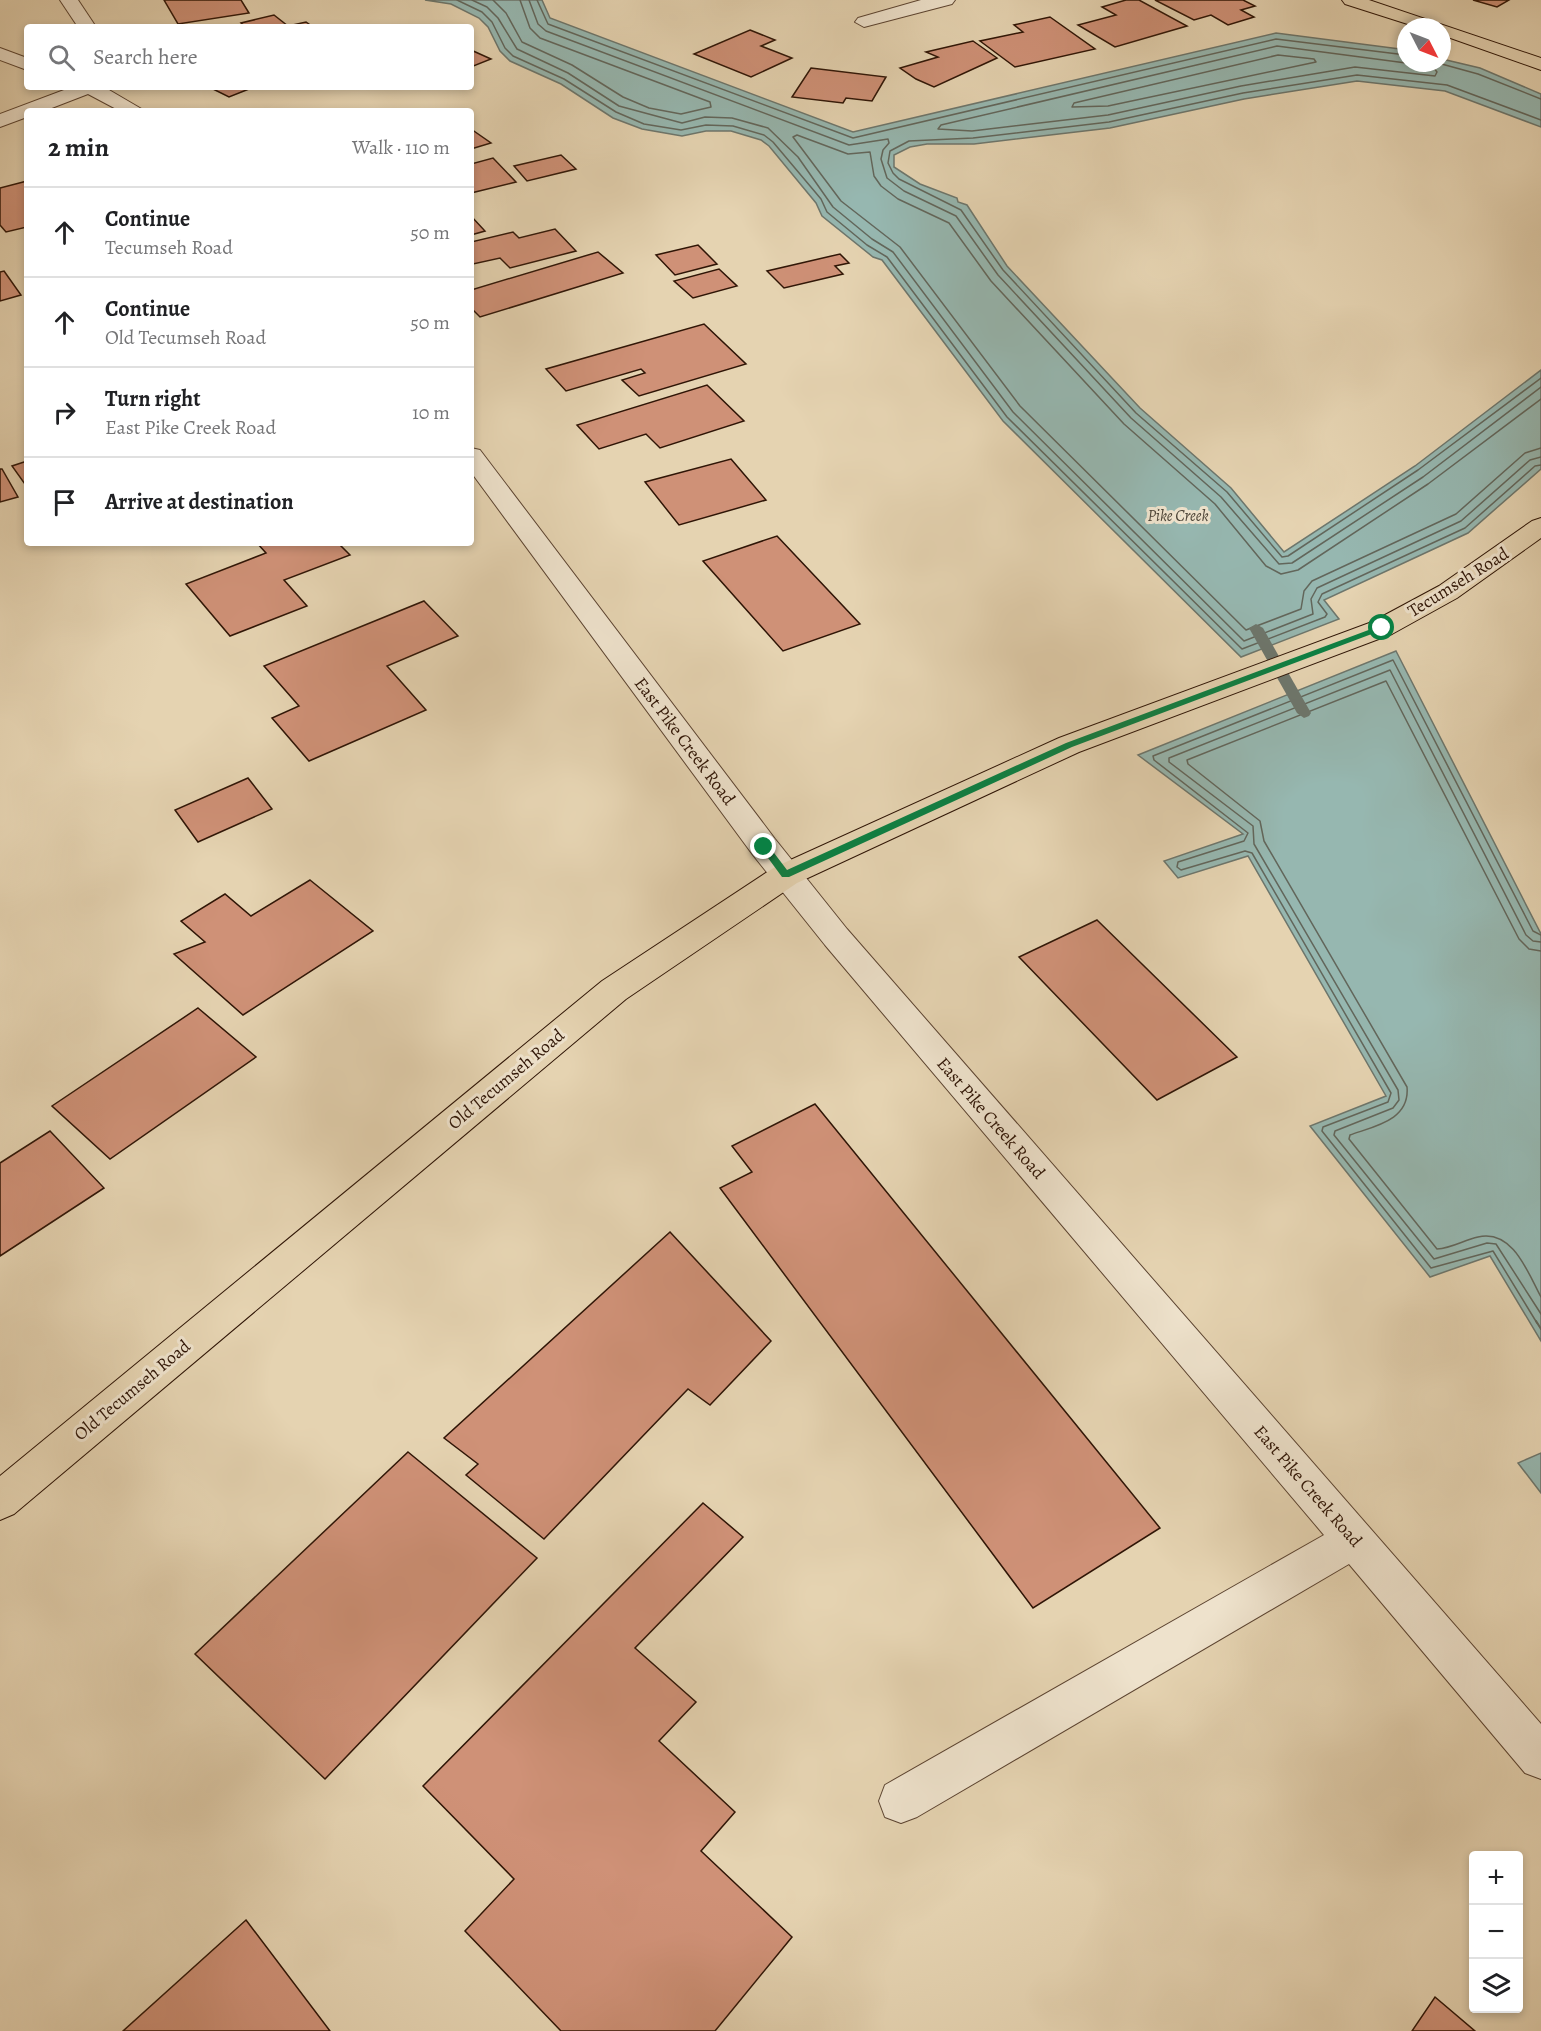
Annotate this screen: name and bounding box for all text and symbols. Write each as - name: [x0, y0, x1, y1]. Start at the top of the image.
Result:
- north arrow: [1397, 18, 1451, 72]
- search box: [24, 24, 474, 90]
- icon: search: [45, 41, 78, 74]
- text: Search here: [93, 42, 198, 72]
- text: 2 min: [48, 130, 109, 165]
- text: Walk · 110 m: [352, 134, 450, 161]
- text: Continue: [105, 204, 190, 234]
- icon: ahead: [48, 216, 81, 249]
- text: 50 m: [410, 219, 450, 246]
- text: Tecumseh Road: [105, 234, 233, 261]
- text: Continue: [105, 294, 190, 324]
- icon: ahead: [48, 306, 81, 339]
- text: 50 m: [410, 309, 450, 336]
- text: Old Tecumseh Road: [105, 324, 266, 351]
- text: Turn right: [105, 384, 201, 414]
- icon: right: [48, 396, 81, 429]
- text: 10 m: [412, 399, 450, 426]
- text: East Pike Creek Road: [105, 414, 276, 441]
- icon: arrive: [48, 486, 81, 519]
- text: Arrive at destination: [105, 487, 294, 517]
- water label: Pike Creek: [1147, 505, 1209, 527]
- street label: Tecumseh Road: [1403, 541, 1513, 623]
- route start: [1368, 614, 1394, 640]
- street label: East Pike Creek Road: [629, 672, 741, 810]
- route end: [750, 833, 776, 859]
- street label: Old Tecumseh Road: [443, 1023, 570, 1135]
- street label: East Pike Creek Road: [931, 1052, 1051, 1184]
- street label: Old Tecumseh Road: [69, 1334, 196, 1446]
- street label: East Pike Creek Road: [1248, 1420, 1368, 1552]
- map controls: [1469, 1851, 1523, 2013]
- button: +: [1469, 1851, 1523, 1905]
- button: −: [1469, 1905, 1523, 1959]
- button: layers: [1469, 1959, 1523, 2013]

